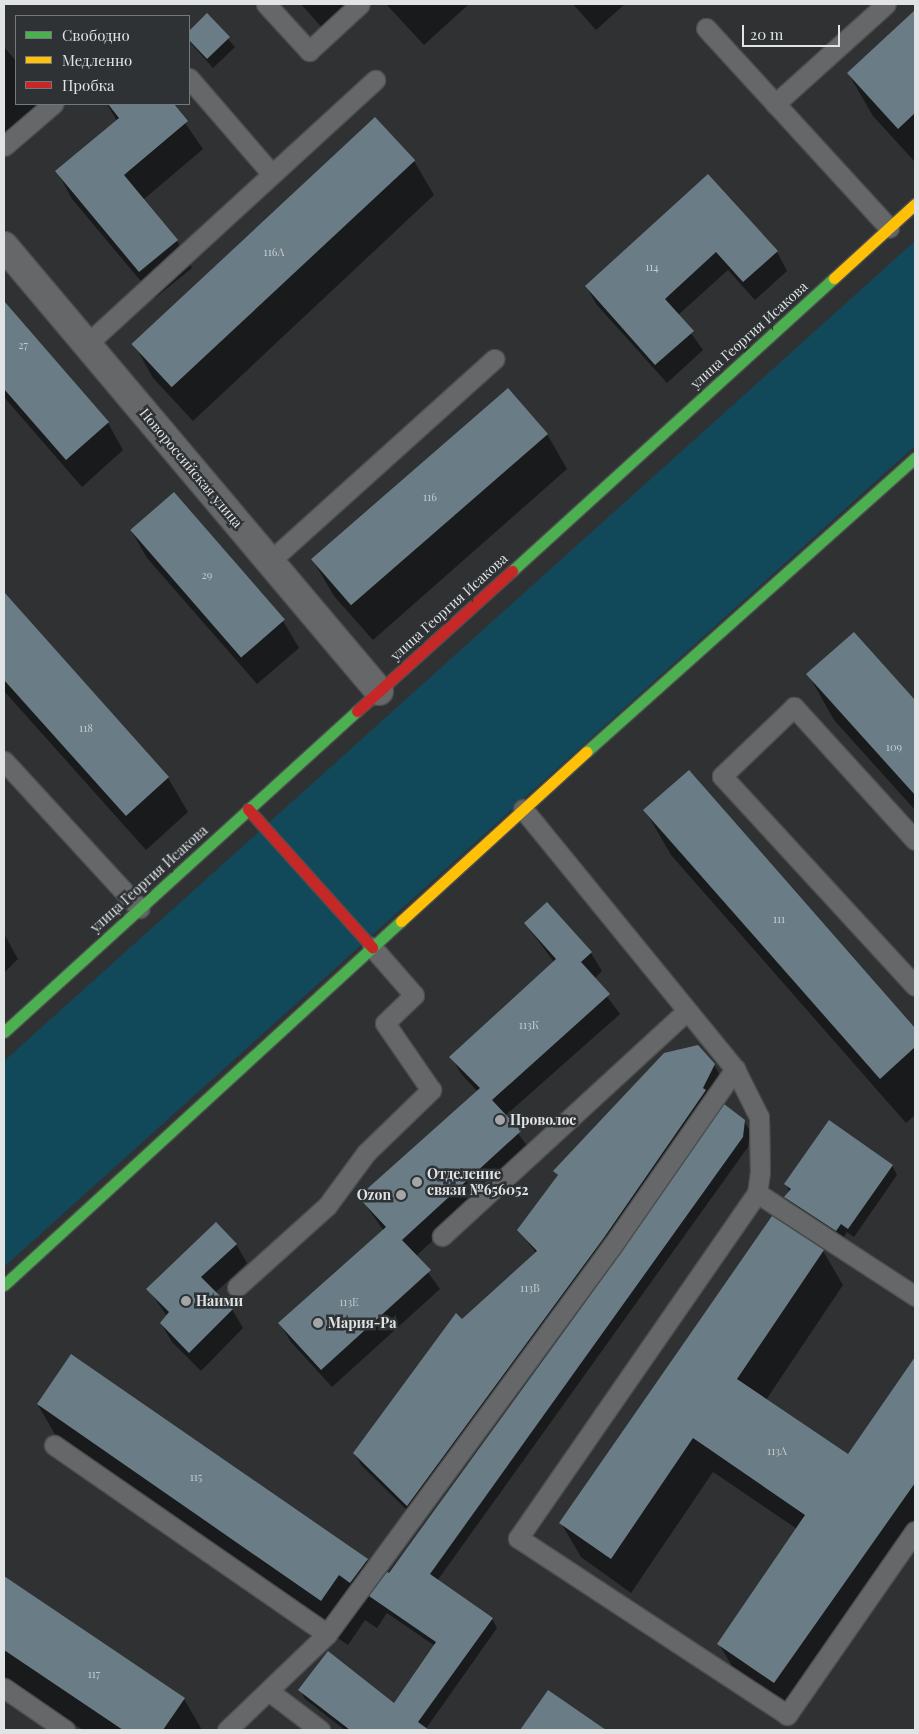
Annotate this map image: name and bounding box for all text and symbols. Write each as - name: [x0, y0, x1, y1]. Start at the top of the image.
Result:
- legend: [15, 15, 190, 105]
- scale bar: [744, 15, 842, 47]
- text: 20 m: [750, 24, 783, 44]
- text: Свободно: [62, 25, 130, 45]
- text: Медленно: [62, 50, 132, 70]
- text: Пробка: [62, 75, 115, 95]
- house number: 116А: [264, 245, 284, 259]
- house number: 114: [645, 260, 659, 274]
- street label: улица Георгия Исакова: [687, 278, 811, 392]
- house number: 27: [18, 338, 28, 352]
- street label: Новороссийская улица: [136, 405, 246, 531]
- house number: 116: [423, 490, 437, 504]
- street label: улица Георгия Исакова: [387, 550, 511, 664]
- house number: 29: [202, 568, 212, 582]
- house number: 118: [79, 721, 93, 735]
- house number: 109: [886, 740, 902, 754]
- street label: улица Георгия Исакова: [87, 822, 211, 936]
- house number: 111: [773, 912, 785, 926]
- house number: 113К: [519, 1018, 539, 1032]
- place label: Проволос: [510, 1112, 576, 1128]
- marker: Проволос: [494, 1114, 506, 1126]
- place label: Отделение связи №656052: [427, 1166, 529, 1198]
- marker: Отделение связи №656052: [411, 1176, 423, 1188]
- place label: Ozon: [357, 1187, 391, 1203]
- marker: Ozon: [395, 1189, 407, 1201]
- house number: 113В: [520, 1281, 540, 1295]
- place label: Наими: [196, 1293, 243, 1309]
- marker: Наими: [180, 1295, 192, 1307]
- house number: 113Е: [339, 1295, 359, 1309]
- place label: Мария-Ра: [328, 1315, 396, 1331]
- marker: Мария-Ра: [312, 1317, 324, 1329]
- house number: 113А: [767, 1444, 787, 1458]
- house number: 115: [190, 1470, 202, 1484]
- house number: 117: [88, 1667, 100, 1681]

